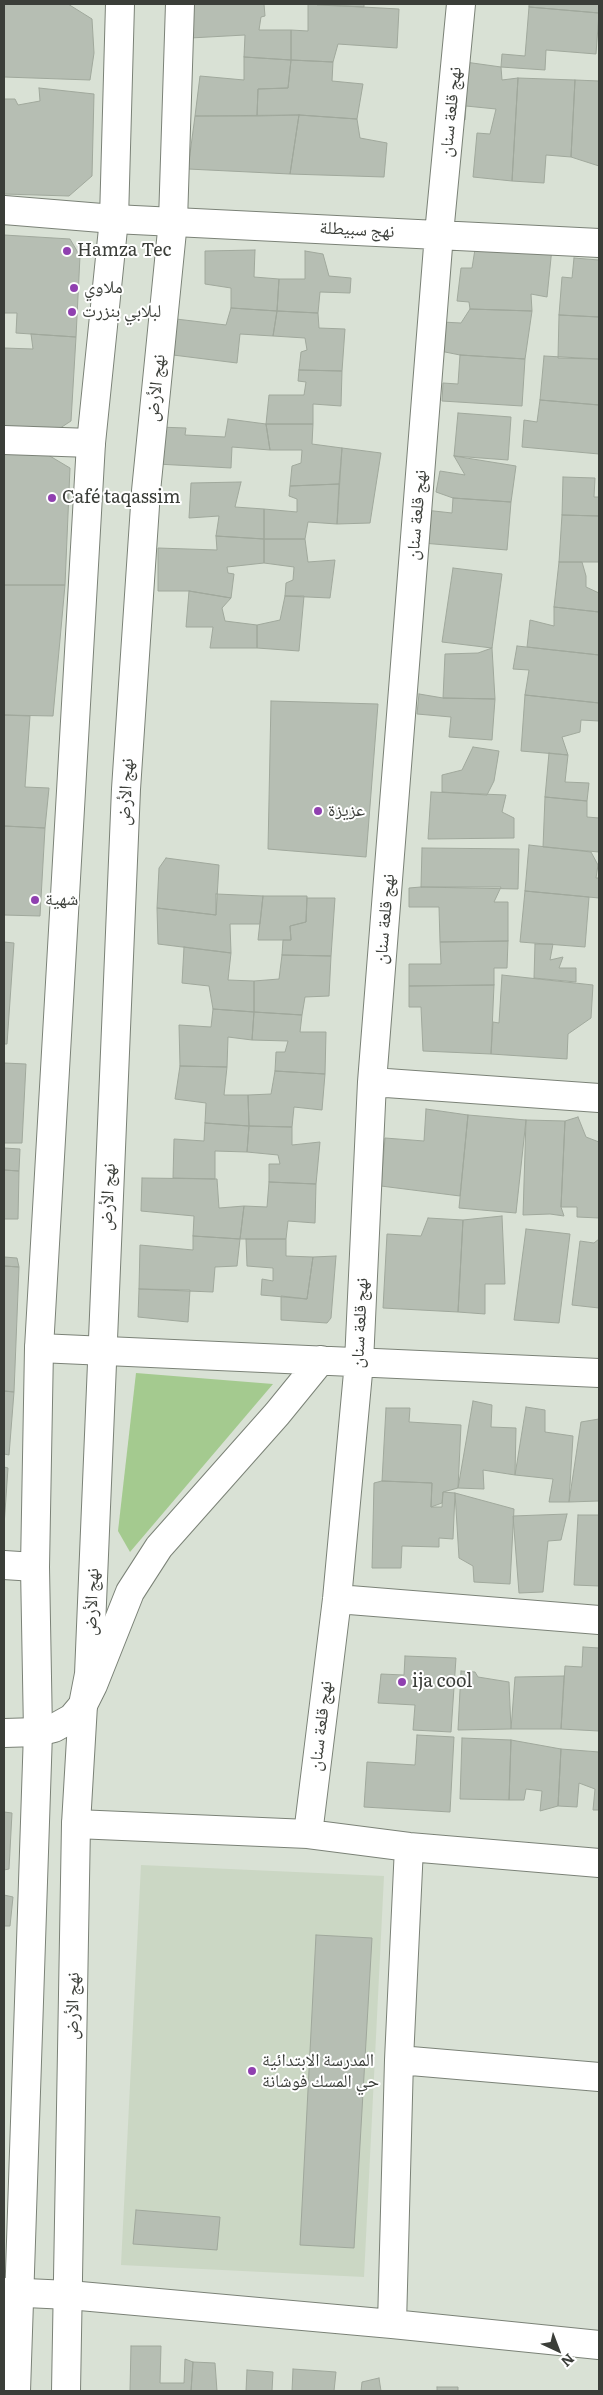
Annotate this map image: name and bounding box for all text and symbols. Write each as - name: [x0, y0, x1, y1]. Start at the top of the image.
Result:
- street label: نهج قلعة سنان: [436, 66, 466, 158]
- street label: نهج سبيطلة: [319, 217, 395, 243]
- place label: Hamza Tec: [77, 240, 171, 262]
- marker: Hamza Tec: [61, 245, 73, 257]
- place label: ملاوي: [84, 277, 123, 299]
- marker: ملاوي: [68, 282, 80, 294]
- place label: لبلابي بنزرت: [82, 301, 161, 323]
- marker: لبلابي بنزرت: [66, 306, 78, 318]
- street label: نهج الأرض: [142, 353, 170, 423]
- street label: نهج قلعة سنان: [402, 469, 432, 561]
- place label: Café taqassim: [62, 487, 180, 509]
- marker: Café taqassim: [46, 492, 58, 504]
- street label: نهج الأرض: [113, 758, 139, 826]
- place label: عزيزة: [328, 800, 365, 822]
- marker: عزيزة: [312, 805, 324, 817]
- street label: نهج قلعة سنان: [370, 873, 400, 965]
- place label: شهية: [45, 889, 78, 911]
- marker: شهية: [29, 894, 41, 906]
- street label: نهج الأرض: [95, 1163, 121, 1231]
- street label: نهج قلعة سنان: [347, 1277, 373, 1369]
- street label: نهج الأرض: [80, 1568, 104, 1636]
- place label: ija cool: [412, 1671, 472, 1693]
- marker: ija cool: [396, 1676, 408, 1688]
- street label: نهج قلعة سنان: [305, 1680, 337, 1772]
- street label: نهج الأرض: [62, 1972, 84, 2040]
- place label: المدرسة الابتدائية حي المسك فوشانة: [262, 2050, 379, 2092]
- marker: المدرسة الابتدائية حي المسك فوشانة: [246, 2065, 258, 2077]
- north arrow: [533, 2325, 583, 2375]
- text: N: [557, 2350, 579, 2372]

